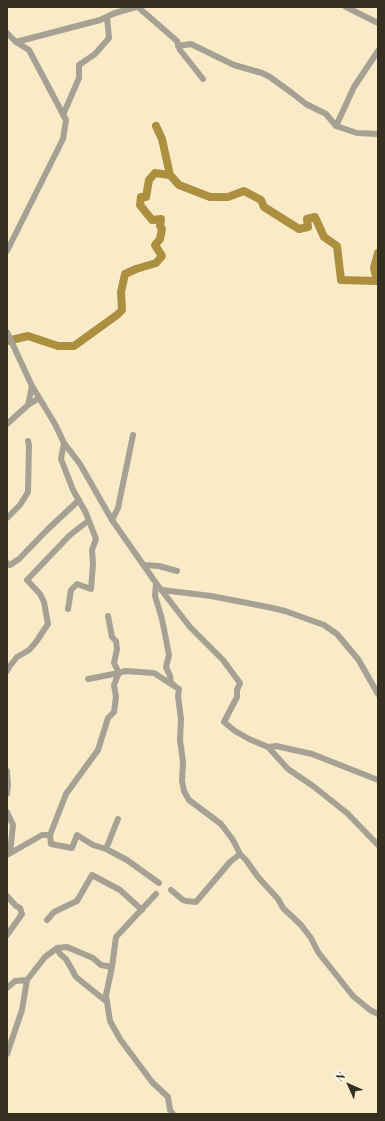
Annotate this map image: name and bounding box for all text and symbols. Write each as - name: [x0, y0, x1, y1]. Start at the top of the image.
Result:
- north arrow: [329, 1065, 369, 1105]
- text: N: [332, 1068, 348, 1084]

